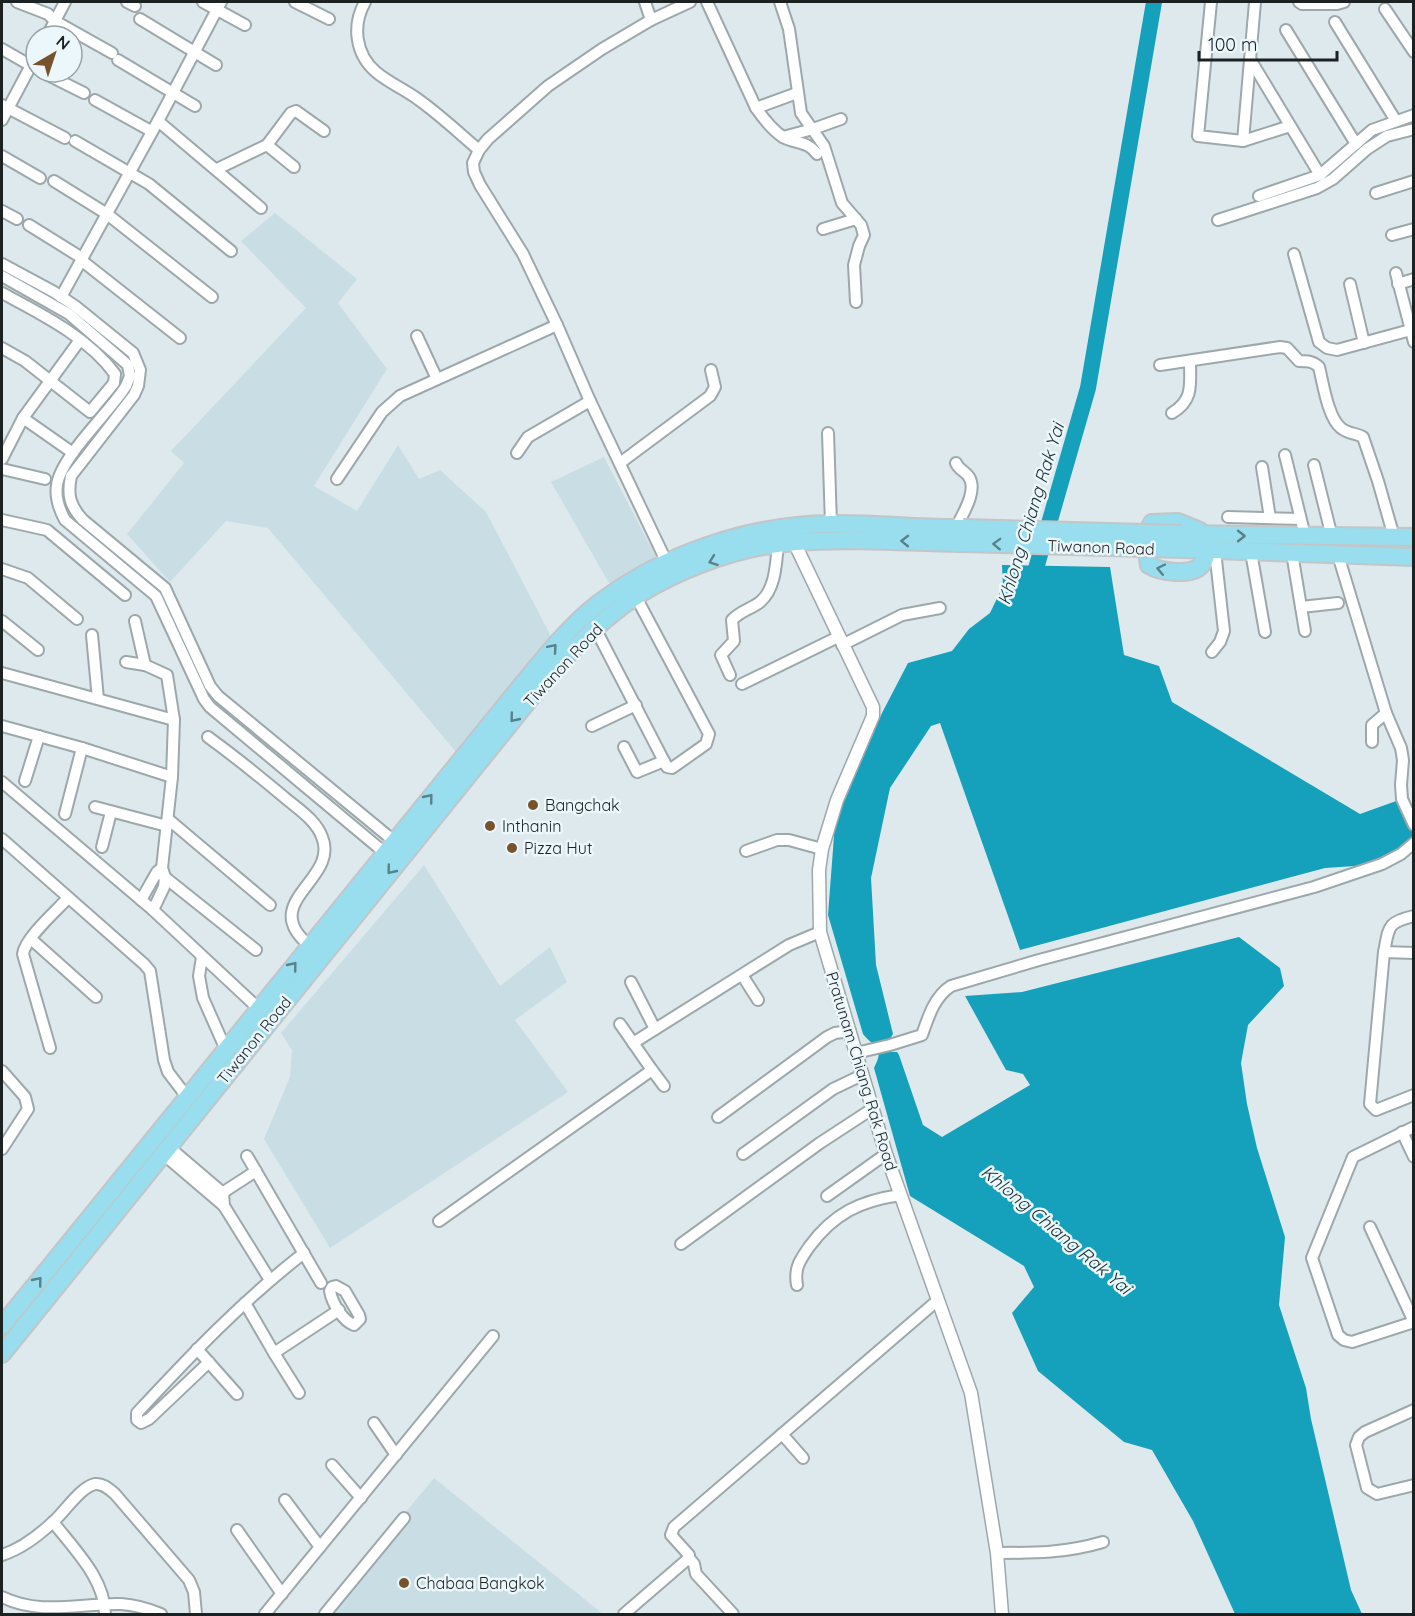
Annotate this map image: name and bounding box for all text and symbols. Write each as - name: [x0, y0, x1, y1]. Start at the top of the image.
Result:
- north arrow: [24, 24, 84, 84]
- scale bar: [1199, 24, 1337, 62]
- text: N: [53, 31, 74, 54]
- text: 100 m: [1208, 33, 1257, 56]
- water label: Khlong Chiang Rak Yai: [992, 418, 1070, 608]
- one-way arrow: [1236, 530, 1245, 542]
- one-way arrow: [901, 535, 910, 548]
- street label: Tiwanon Road: [1047, 535, 1155, 559]
- one-way arrow: [993, 537, 1002, 550]
- one-way arrow: [708, 553, 719, 566]
- one-way arrow: [1157, 563, 1167, 576]
- street label: Tiwanon Road: [519, 619, 607, 711]
- one-way arrow: [546, 644, 557, 655]
- one-way arrow: [510, 711, 521, 722]
- one-way arrow: [422, 794, 433, 805]
- place label: Bangchak: [545, 795, 620, 815]
- marker: Bangchak: [526, 798, 540, 812]
- place label: Inthanin: [502, 816, 561, 836]
- marker: Inthanin: [483, 819, 497, 833]
- place label: Pizza Hut: [524, 838, 592, 858]
- marker: Pizza Hut: [505, 841, 519, 855]
- one-way arrow: [388, 863, 399, 874]
- one-way arrow: [286, 962, 297, 973]
- street label: Pratunam Chiang Rak Road: [822, 969, 902, 1173]
- street label: Tiwanon Road: [213, 992, 295, 1088]
- water label: Khlong Chiang Rak Yai: [977, 1160, 1138, 1301]
- one-way arrow: [31, 1277, 42, 1288]
- place label: Chabaa Bangkok: [416, 1573, 545, 1593]
- marker: Chabaa Bangkok: [397, 1576, 411, 1590]

